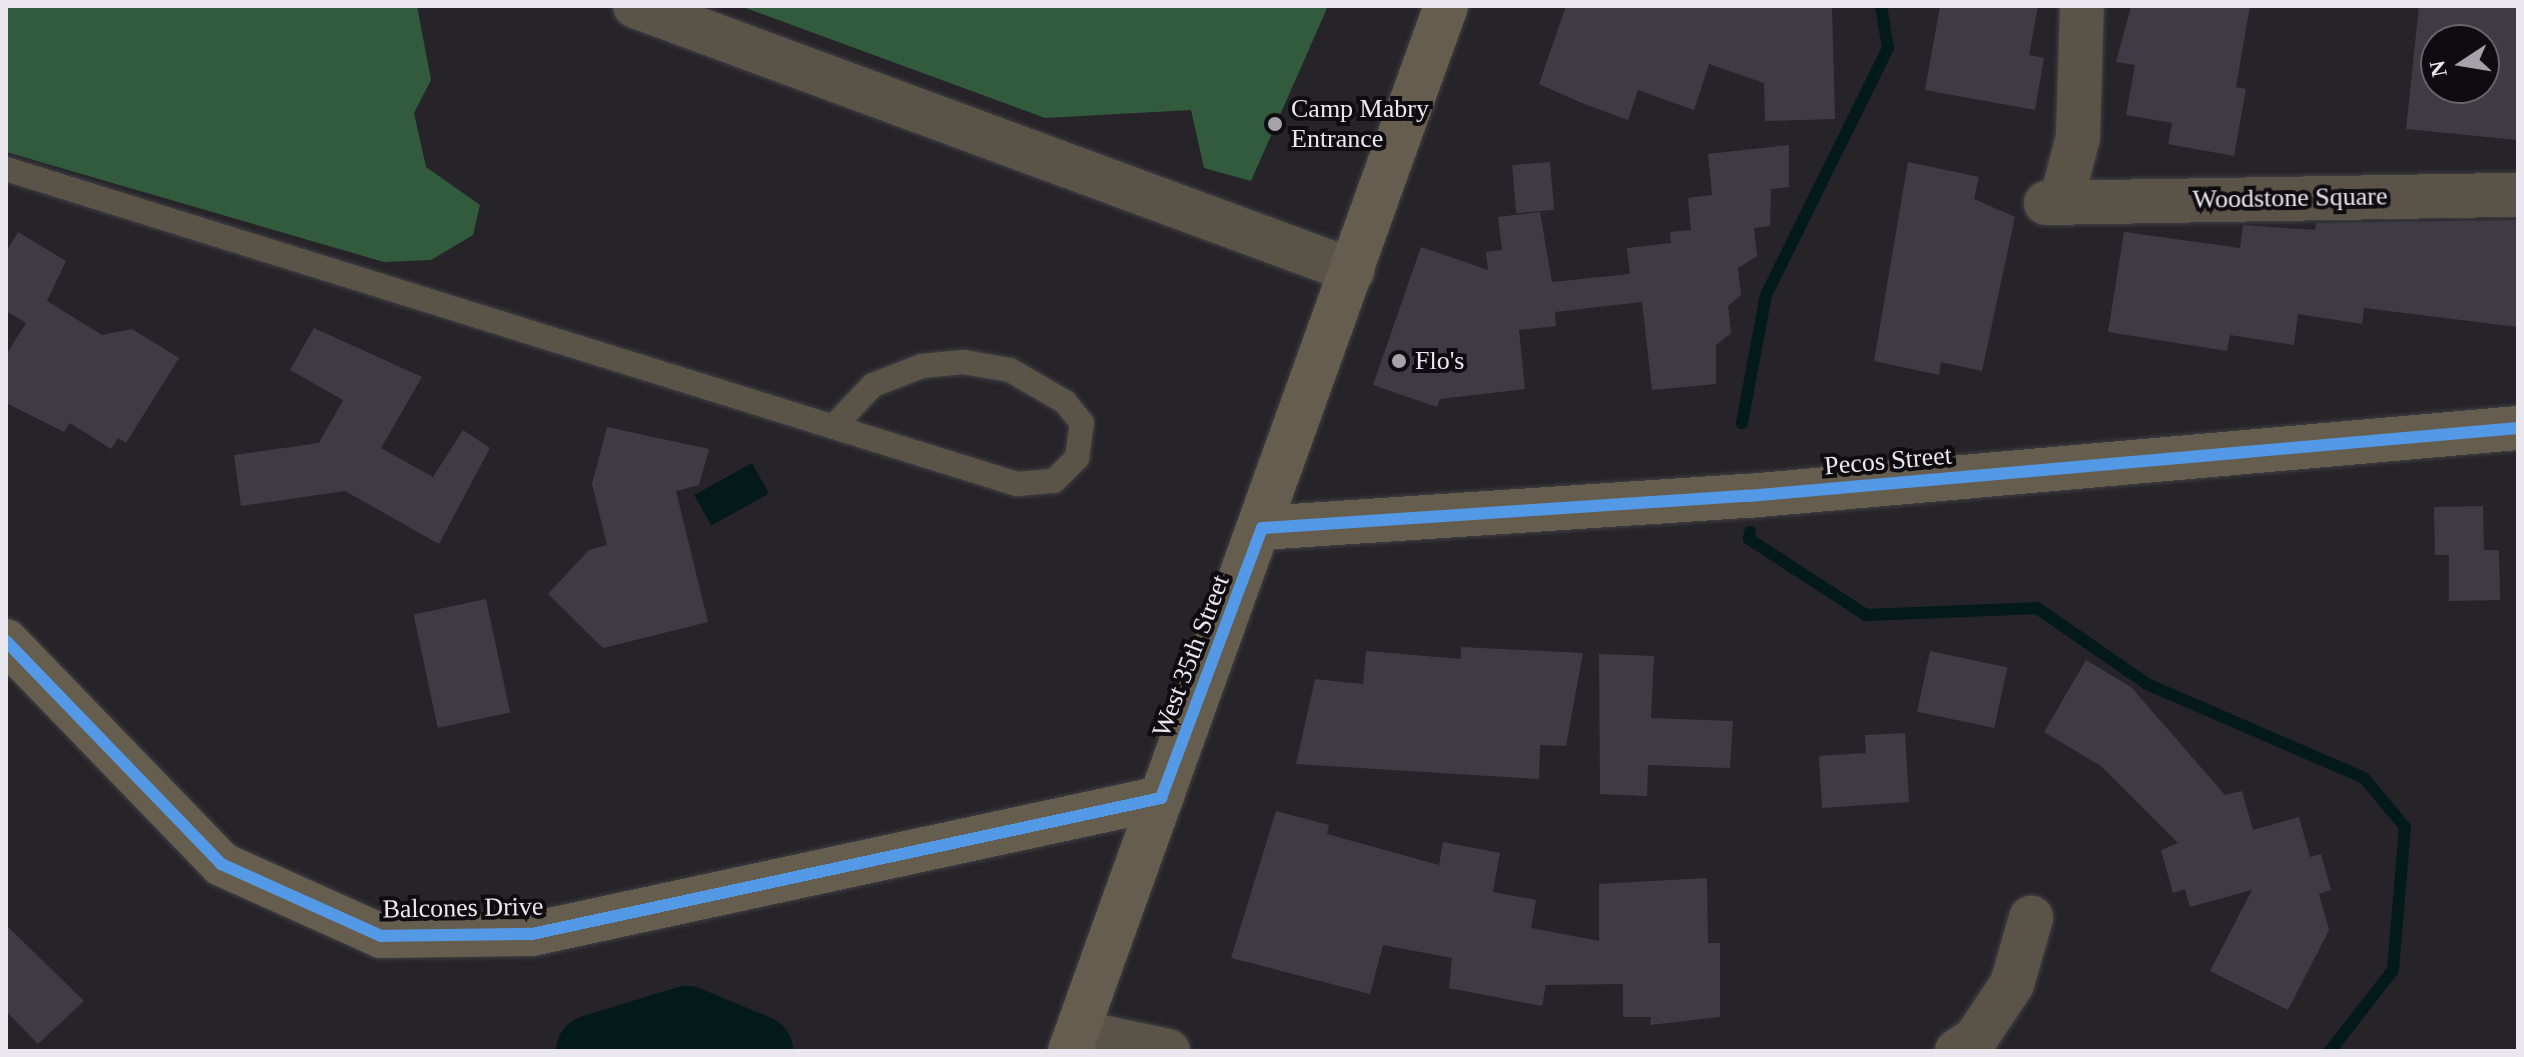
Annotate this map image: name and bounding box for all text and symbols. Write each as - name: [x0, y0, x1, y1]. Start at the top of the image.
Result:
- north arrow: [2420, 24, 2500, 104]
- text: N: [2424, 58, 2452, 79]
- place label: Camp Mabry Entrance: [1291, 93, 1429, 154]
- marker: Camp Mabry Entrance: [1266, 115, 1284, 133]
- street label: Woodstone Square: [2192, 181, 2388, 215]
- place label: Flo's: [1415, 345, 1464, 377]
- marker: Flo's: [1390, 352, 1408, 370]
- street label: Pecos Street: [1823, 440, 1953, 482]
- street label: West 35th Street: [1146, 570, 1236, 742]
- street label: Balcones Drive: [382, 891, 544, 925]

